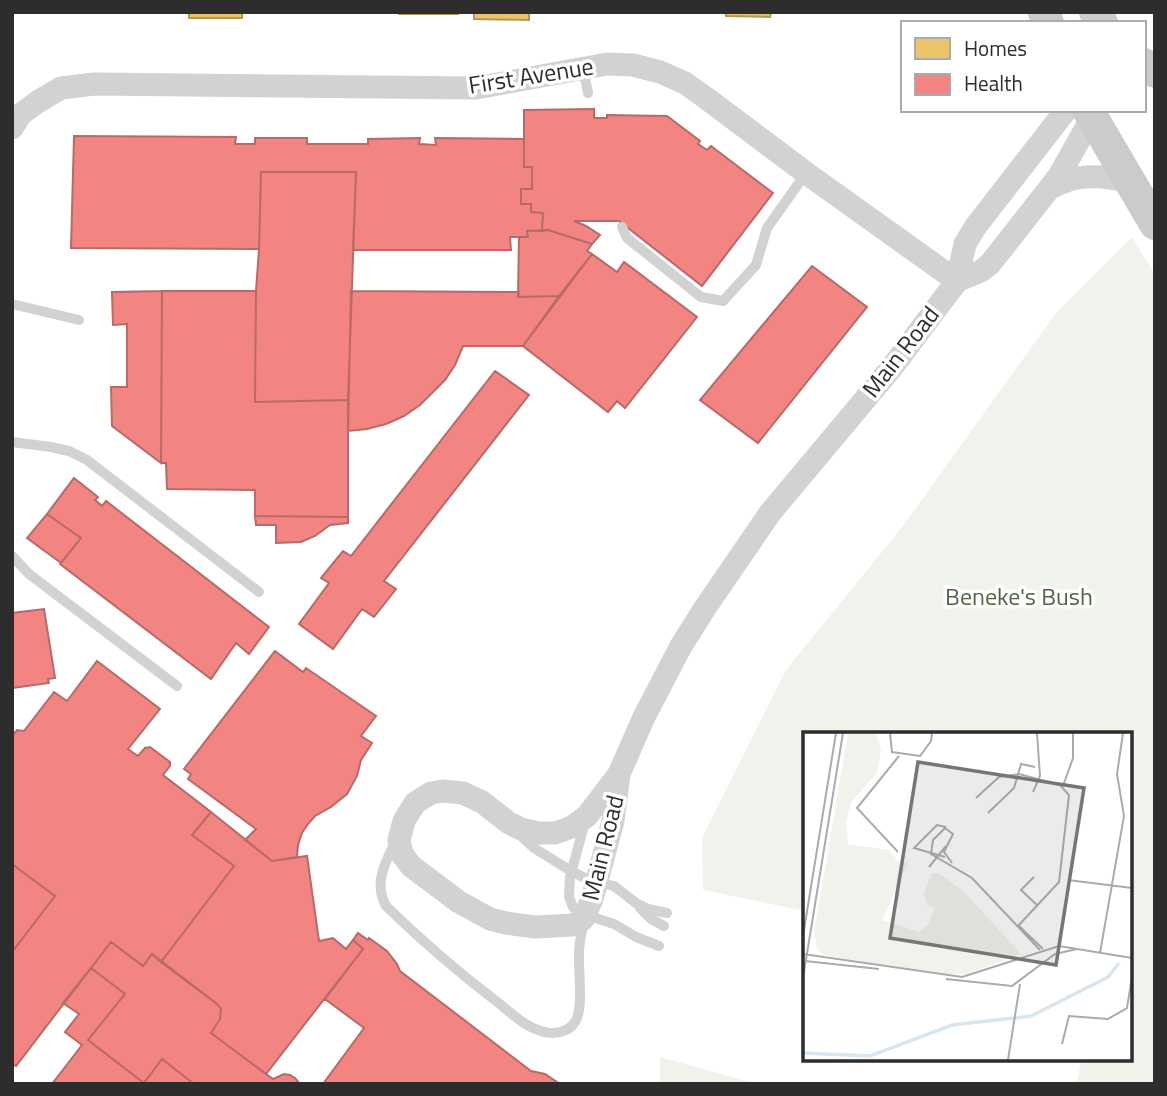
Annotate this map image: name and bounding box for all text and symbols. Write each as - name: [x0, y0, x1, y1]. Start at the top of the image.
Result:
- legend: [901, 21, 1146, 112]
- text: Homes: [964, 32, 1027, 64]
- street label: First Avenue: [466, 47, 596, 103]
- text: Health: [964, 67, 1023, 99]
- street label: Main Road: [853, 298, 948, 405]
- park label: Beneke's Bush: [945, 578, 1093, 614]
- inset map: [803, 732, 1132, 1061]
- street label: Main Road: [572, 791, 633, 904]

